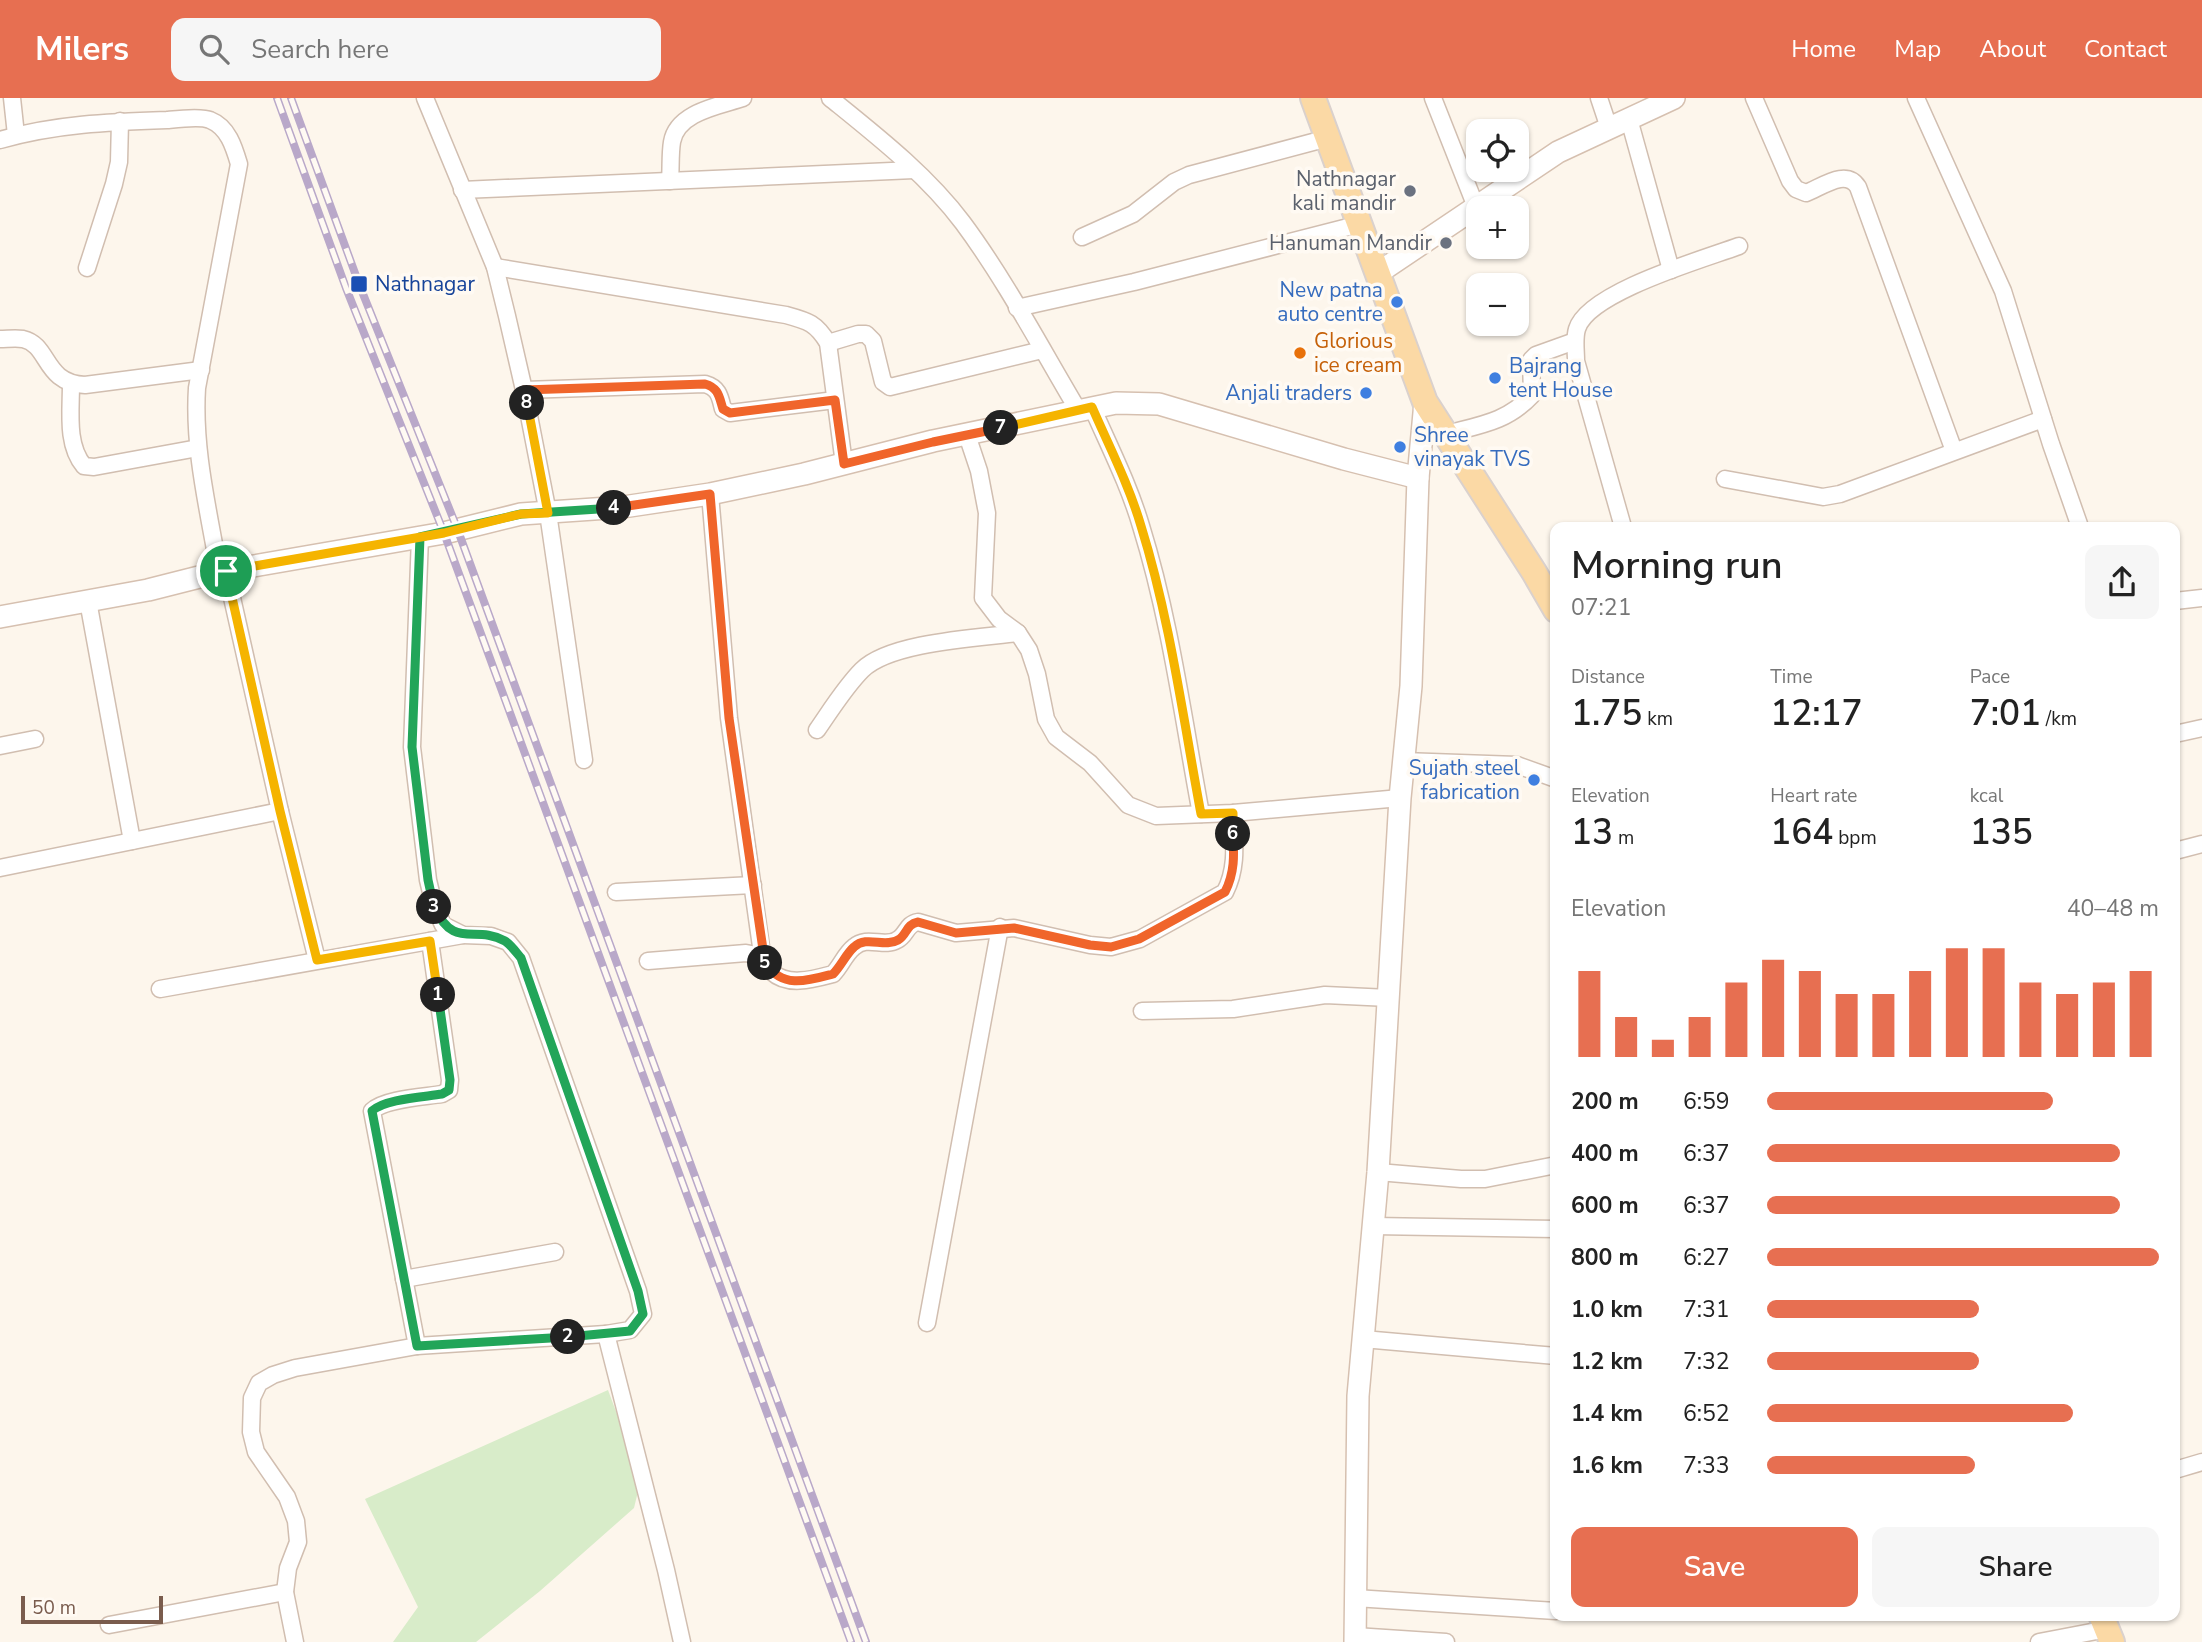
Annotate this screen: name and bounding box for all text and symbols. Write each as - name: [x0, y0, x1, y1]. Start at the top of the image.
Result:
- search box: [171, 18, 661, 81]
- text: Milers: [35, 27, 129, 72]
- icon: search: [195, 30, 233, 68]
- text: Search here: [251, 32, 389, 67]
- text: Home: [1791, 33, 1856, 65]
- text: Map: [1894, 33, 1941, 65]
- text: About: [1979, 33, 2046, 65]
- text: Contact: [2084, 33, 2167, 65]
- map controls: [1466, 119, 1529, 336]
- button: locate: [1466, 119, 1529, 182]
- place label: Nathnagar kali mandir: [1292, 165, 1396, 217]
- marker: Nathnagar kali mandir: [1402, 183, 1418, 199]
- button: +: [1466, 196, 1529, 259]
- place label: Hanuman Mandir: [1269, 229, 1432, 257]
- marker: Hanuman Mandir: [1438, 235, 1454, 251]
- place label: Nathnagar: [375, 270, 475, 298]
- button: −: [1466, 273, 1529, 336]
- marker: Nathnagar: [349, 274, 369, 294]
- place label: New patna auto centre: [1277, 276, 1383, 328]
- marker: New patna auto centre: [1389, 294, 1405, 310]
- place label: Glorious ice cream: [1314, 327, 1402, 379]
- marker: Glorious ice cream: [1292, 345, 1308, 361]
- place label: Bajrang tent House: [1509, 352, 1613, 404]
- marker: Bajrang tent House: [1487, 370, 1503, 386]
- place label: Anjali traders: [1225, 379, 1352, 407]
- marker: Anjali traders: [1358, 385, 1374, 401]
- pin: 8: [510, 386, 544, 420]
- text: 8: [521, 389, 532, 415]
- pin: 7: [984, 410, 1018, 446]
- text: 7: [995, 414, 1006, 440]
- place label: Shree vinayak TVS: [1414, 421, 1530, 473]
- marker: Shree vinayak TVS: [1392, 439, 1408, 455]
- pin: 4: [596, 490, 632, 526]
- text: 4: [608, 494, 619, 520]
- text: Morning run: [1571, 540, 1783, 591]
- pin: [196, 541, 256, 601]
- button: share: [2085, 545, 2159, 619]
- icon: arrive: [207, 552, 245, 590]
- text: 07:21: [1571, 592, 1631, 623]
- text: Distance: [1571, 664, 1645, 690]
- text: Time: [1770, 664, 1813, 690]
- text: Pace: [1970, 664, 2010, 690]
- text: 1.75: [1571, 690, 1642, 737]
- text: 12:17: [1770, 690, 1863, 737]
- text: 7:01: [1970, 690, 2041, 737]
- text: km: [1642, 706, 1673, 732]
- text: /km: [2041, 706, 2077, 732]
- place label: Sujath steel fabrication: [1409, 754, 1521, 806]
- marker: Sujath steel fabrication: [1526, 772, 1542, 788]
- text: Elevation: [1571, 783, 1650, 809]
- text: Heart rate: [1770, 783, 1857, 809]
- text: kcal: [1970, 783, 2003, 809]
- text: 13: [1571, 809, 1613, 856]
- text: 164: [1770, 809, 1833, 856]
- text: 135: [1970, 809, 2033, 856]
- pin: 6: [1216, 816, 1250, 852]
- text: 6: [1227, 820, 1238, 846]
- text: m: [1613, 825, 1634, 851]
- text: bpm: [1833, 825, 1877, 851]
- pin: 3: [416, 890, 452, 924]
- text: 3: [428, 893, 439, 919]
- text: Elevation: [1571, 893, 1666, 924]
- text: 40–48 m: [2067, 893, 2159, 924]
- pin: 5: [748, 946, 782, 980]
- text: 5: [759, 949, 770, 975]
- pin: 1: [420, 978, 456, 1012]
- text: 1: [432, 981, 443, 1007]
- text: 200 m: [1571, 1086, 1639, 1117]
- text: 6:59: [1683, 1086, 1730, 1117]
- text: 400 m: [1571, 1138, 1639, 1169]
- text: 6:37: [1683, 1138, 1730, 1169]
- text: 600 m: [1571, 1190, 1639, 1221]
- text: 6:37: [1683, 1190, 1730, 1221]
- text: 800 m: [1571, 1242, 1639, 1273]
- text: 6:27: [1683, 1242, 1730, 1273]
- text: 1.0 km: [1571, 1294, 1643, 1325]
- text: 7:31: [1683, 1294, 1730, 1325]
- pin: 2: [550, 1320, 586, 1354]
- text: 2: [562, 1323, 573, 1349]
- text: 1.2 km: [1571, 1346, 1643, 1377]
- text: 7:32: [1683, 1346, 1730, 1377]
- text: 1.4 km: [1571, 1398, 1643, 1429]
- text: 6:52: [1683, 1398, 1730, 1429]
- text: 1.6 km: [1571, 1450, 1643, 1481]
- text: 7:33: [1683, 1450, 1730, 1481]
- button: Save: [1571, 1527, 1858, 1607]
- button: Share: [1872, 1527, 2159, 1607]
- scale bar: [21, 1593, 163, 1625]
- text: 50 m: [32, 1595, 76, 1621]

